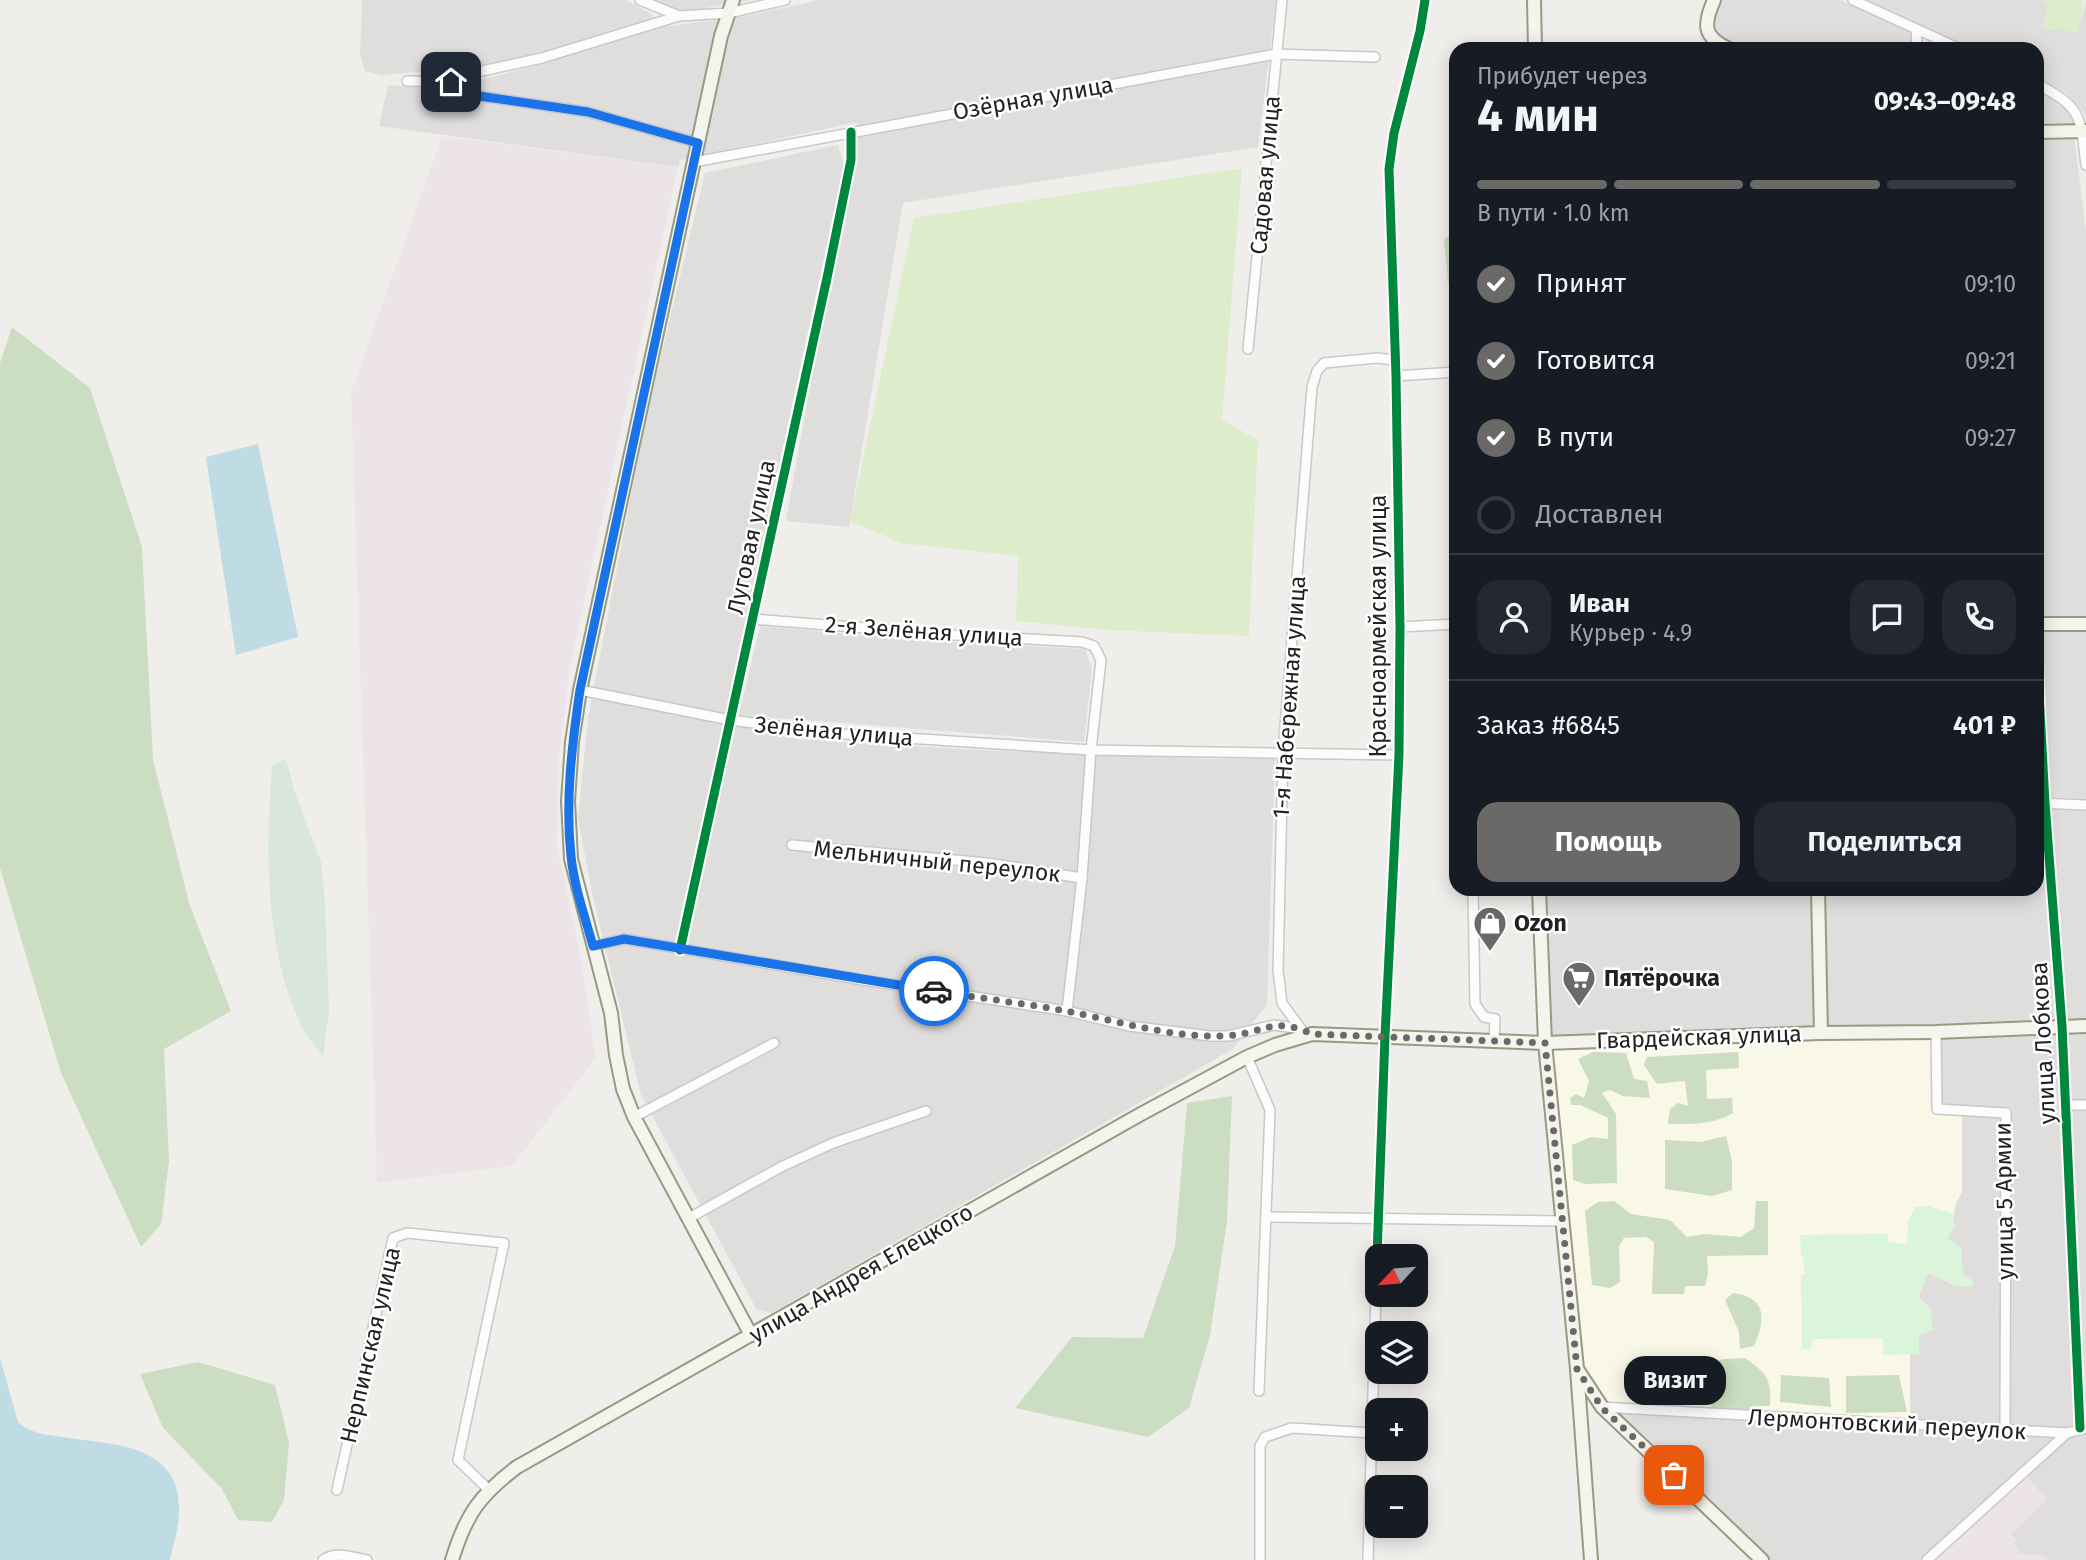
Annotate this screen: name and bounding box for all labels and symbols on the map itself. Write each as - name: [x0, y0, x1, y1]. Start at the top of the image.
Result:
- pin: [421, 52, 481, 112]
- street label: Озёрная улица: [951, 70, 1115, 126]
- street label: Садовая улица: [1244, 94, 1286, 256]
- street label: Луговая улица: [721, 457, 781, 617]
- street label: Красноармейская улица: [1364, 494, 1392, 758]
- street label: 1-я Набережная улица: [1267, 575, 1311, 819]
- street label: 2-я Зелёная улица: [824, 610, 1024, 652]
- street label: Зелёная улица: [754, 710, 914, 752]
- street label: Мельничный переулок: [812, 834, 1062, 888]
- shop icon: Ozon: [1471, 904, 1509, 953]
- place label: Ozon: [1514, 909, 1567, 937]
- courier: [899, 956, 969, 1026]
- supermarket icon: Пятёрочка: [1560, 959, 1598, 1008]
- street label: улица Лобкова: [2025, 961, 2061, 1125]
- place label: Пятёрочка: [1604, 964, 1720, 992]
- street label: Гвардейская улица: [1596, 1019, 1802, 1055]
- street label: улица 5 Армии: [1989, 1122, 2019, 1280]
- street label: улица Андрея Елецкого: [744, 1197, 978, 1349]
- street label: Нерпинская улица: [334, 1244, 406, 1446]
- north arrow: [1365, 1244, 1428, 1307]
- callout: Визит: [1623, 1356, 1725, 1405]
- street label: Лермонтовский переулок: [1747, 1403, 2027, 1445]
- pin: [1644, 1445, 1704, 1505]

